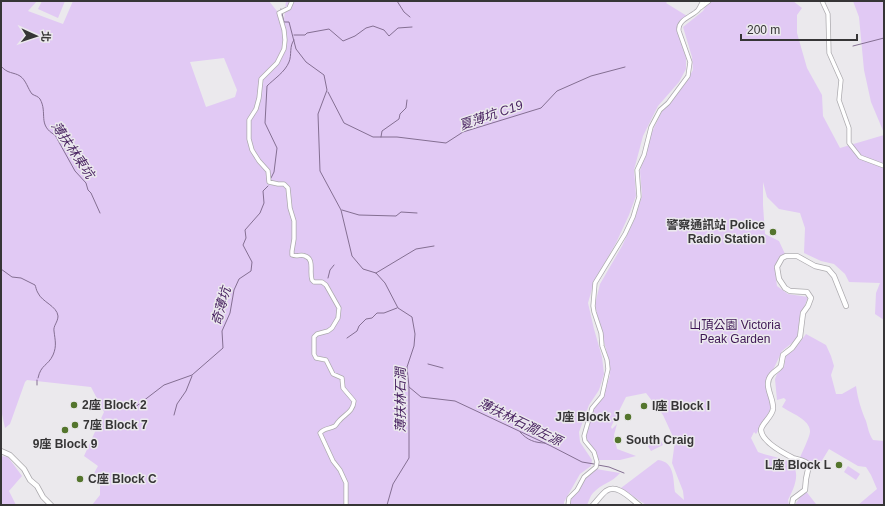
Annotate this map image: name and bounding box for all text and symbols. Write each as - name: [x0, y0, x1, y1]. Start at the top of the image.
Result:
- north arrow: [16, 16, 56, 56]
- scale bar: [741, 16, 857, 42]
- text: 200 m: [747, 23, 780, 37]
- text: 北: [40, 31, 52, 42]
- water label: 夏薄坑 C19: [457, 97, 525, 133]
- water label: 薄扶林東坑: [49, 119, 99, 183]
- place label: 警察通訊站 Police Radio Station: [666, 218, 765, 246]
- marker: 警察通訊站 Police Radio Station: [768, 227, 778, 237]
- water label: 奇薄坑: [208, 283, 234, 327]
- park label: 山頂公園 Victoria Peak Garden: [689, 318, 781, 346]
- water label: 薄扶林石澗: [393, 366, 408, 433]
- water label: 薄扶林石澗左源: [476, 395, 566, 450]
- place label: 2座 Block 2: [82, 398, 147, 412]
- place label: I座 Block I: [652, 399, 710, 413]
- marker: 2座 Block 2: [69, 400, 79, 410]
- marker: I座 Block I: [639, 401, 649, 411]
- place label: J座 Block J: [555, 410, 620, 424]
- marker: J座 Block J: [623, 412, 633, 422]
- place label: 7座 Block 7: [83, 418, 148, 432]
- marker: 7座 Block 7: [70, 420, 80, 430]
- marker: 9座 Block 9: [60, 425, 70, 435]
- place label: South Craig: [626, 433, 694, 447]
- marker: South Craig: [613, 435, 623, 445]
- place label: 9座 Block 9: [33, 437, 98, 451]
- place label: L座 Block L: [765, 458, 831, 472]
- marker: L座 Block L: [834, 460, 844, 470]
- place label: C座 Block C: [88, 472, 157, 486]
- marker: C座 Block C: [75, 474, 85, 484]

